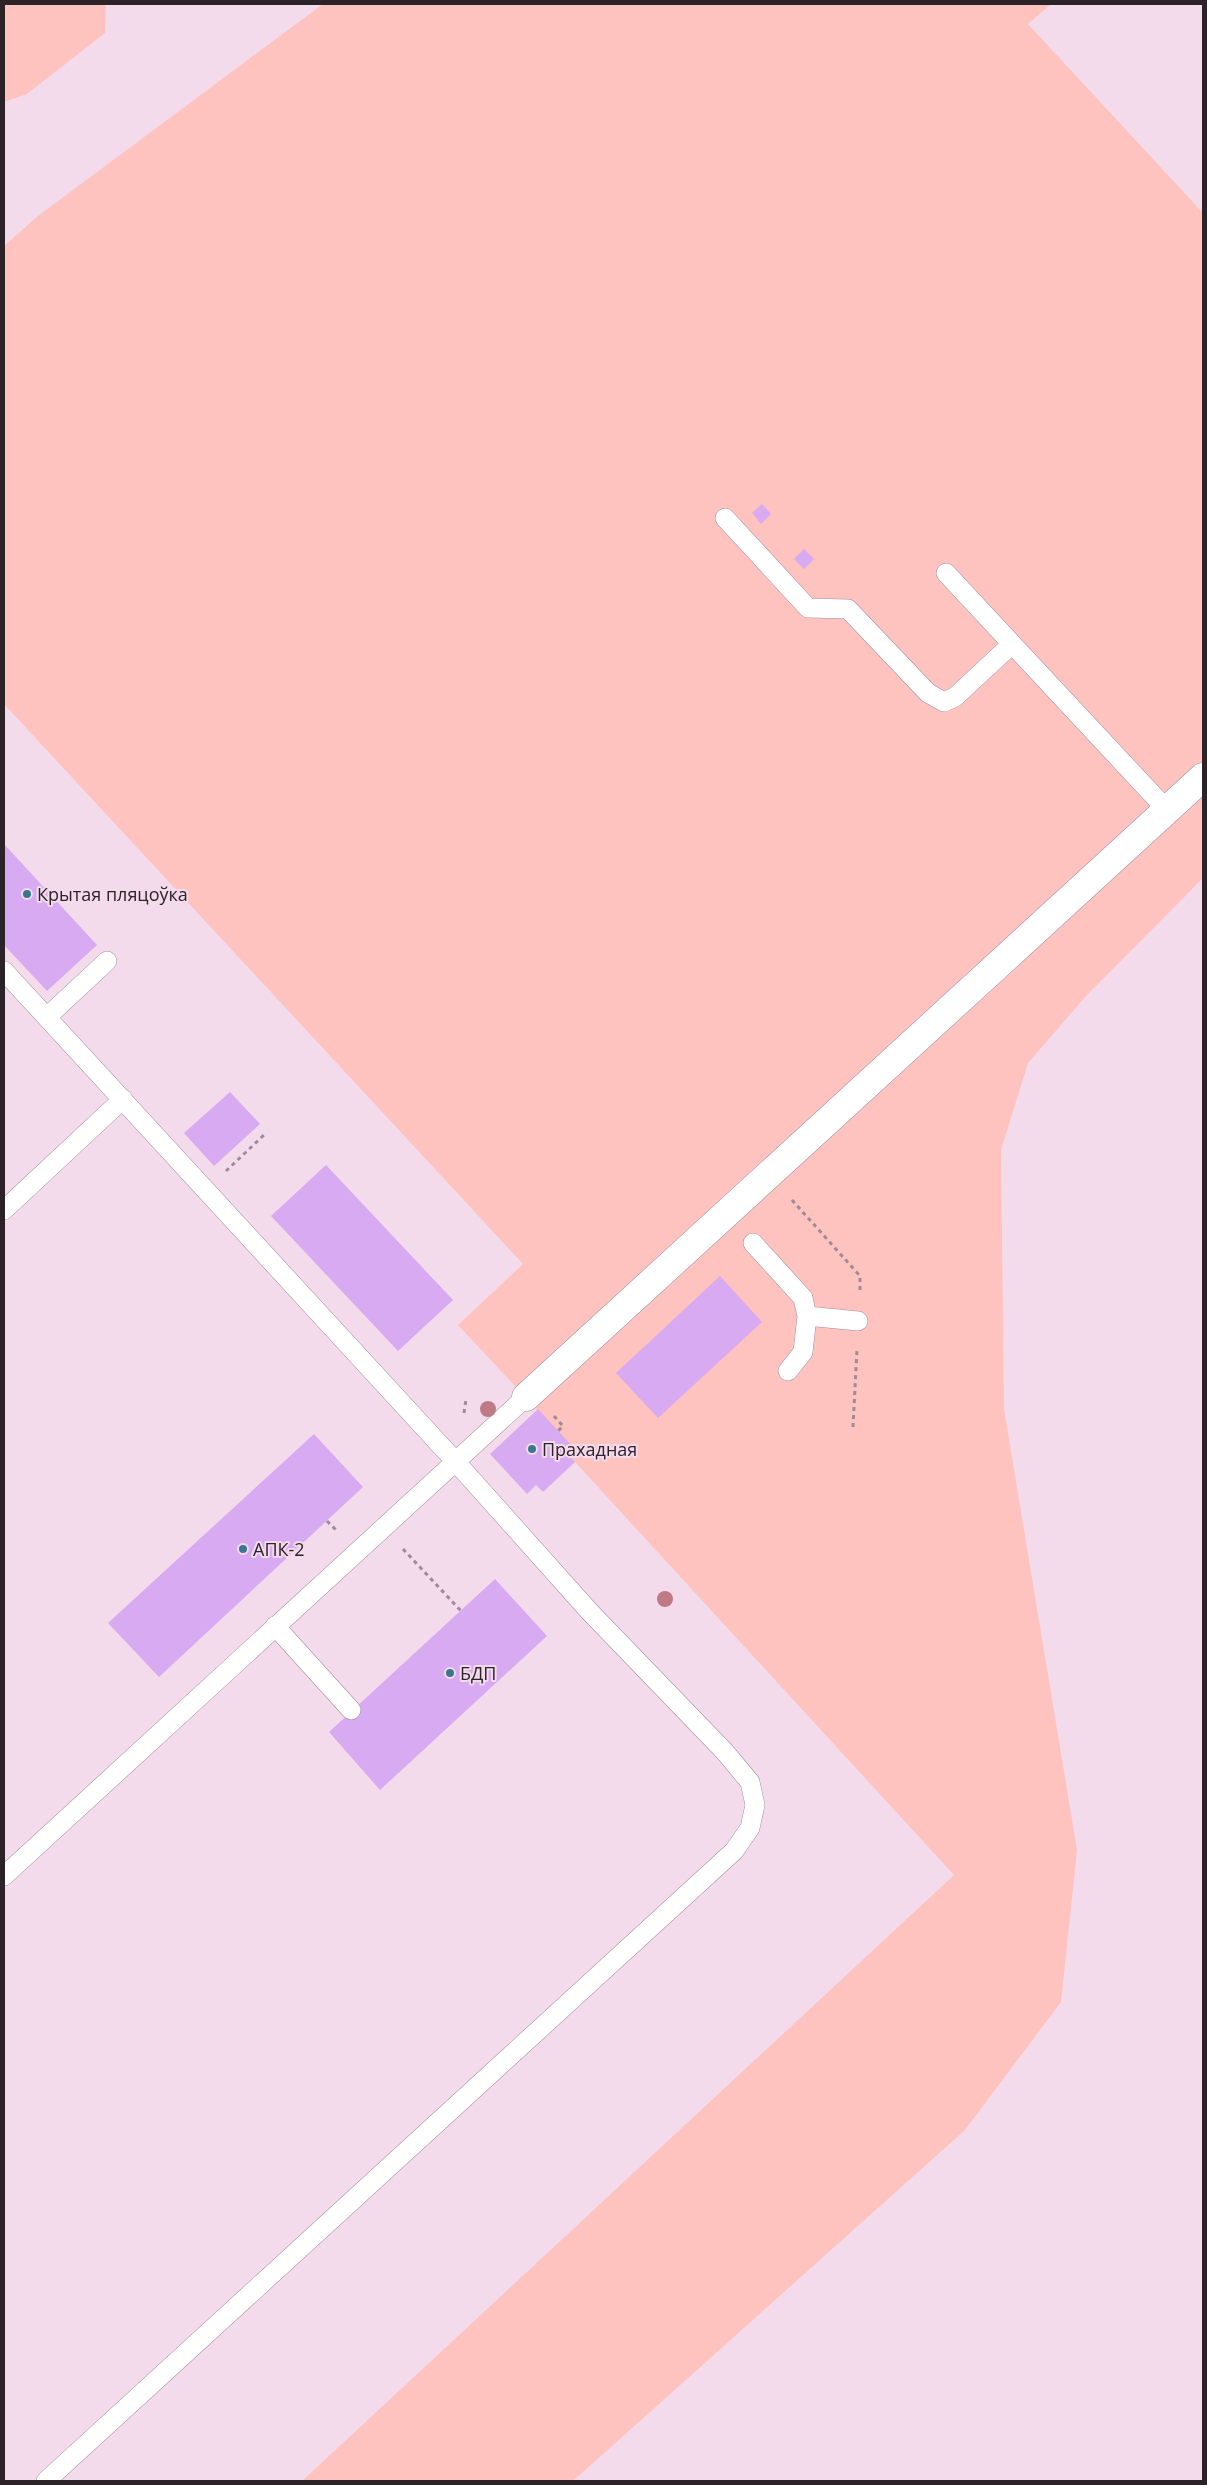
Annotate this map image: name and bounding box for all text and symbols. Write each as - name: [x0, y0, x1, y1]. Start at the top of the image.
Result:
- place label: Крытая пляцоўка: [37, 882, 188, 906]
- marker: Крытая пляцоўка: [21, 888, 33, 900]
- place label: Прахадная: [542, 1437, 637, 1461]
- marker: Прахадная: [526, 1443, 538, 1455]
- place label: АПК-2: [253, 1537, 305, 1561]
- marker: АПК-2: [237, 1543, 249, 1555]
- place label: БДП: [460, 1661, 496, 1685]
- marker: БДП: [444, 1667, 456, 1679]

